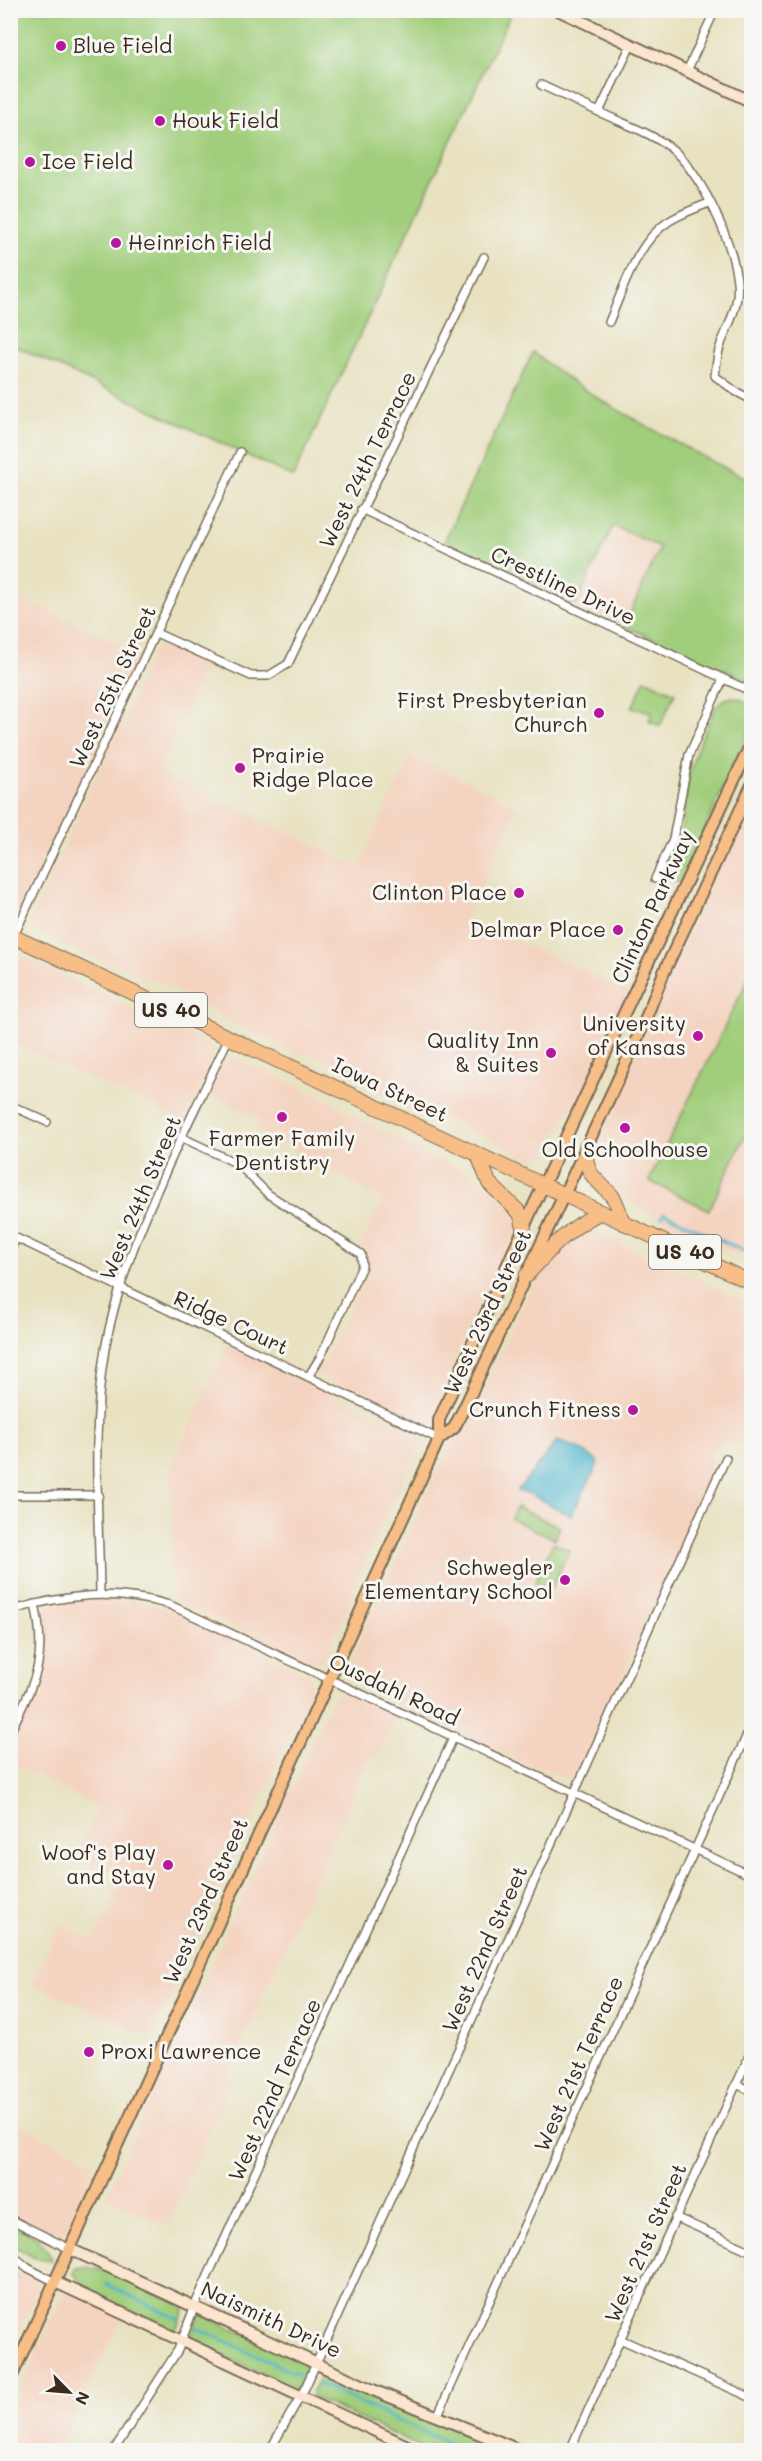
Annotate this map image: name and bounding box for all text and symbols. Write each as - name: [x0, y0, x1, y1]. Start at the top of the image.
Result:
- place label: Blue Field: [73, 31, 172, 58]
- marker: Blue Field: [54, 39, 68, 53]
- place label: Houk Field: [172, 106, 279, 133]
- marker: Houk Field: [153, 114, 167, 128]
- place label: Ice Field: [42, 147, 133, 174]
- marker: Ice Field: [23, 155, 37, 169]
- place label: Heinrich Field: [128, 228, 272, 255]
- marker: Heinrich Field: [109, 236, 123, 250]
- street label: West 24th Terrace: [312, 366, 421, 552]
- street label: Crestline Drive: [487, 539, 640, 630]
- street label: West 25th Street: [62, 601, 161, 772]
- place label: First Presbyterian Church: [397, 686, 587, 737]
- marker: First Presbyterian Church: [592, 706, 606, 720]
- place label: Prairie Ridge Place: [252, 741, 374, 792]
- marker: Prairie Ridge Place: [233, 761, 247, 775]
- street label: Clinton Parkway: [604, 825, 699, 987]
- place label: Clinton Place: [372, 878, 507, 905]
- marker: Clinton Place: [512, 886, 526, 900]
- place label: Delmar Place: [470, 915, 606, 942]
- marker: Delmar Place: [611, 923, 625, 937]
- road number: US 40: [135, 993, 207, 1027]
- place label: University of Kansas: [582, 1009, 686, 1060]
- place label: Quality Inn & Suites: [427, 1026, 539, 1077]
- marker: University of Kansas: [691, 1029, 705, 1043]
- marker: Quality Inn & Suites: [544, 1046, 558, 1060]
- street label: Iowa Street: [328, 1050, 453, 1127]
- marker: Farmer Family Dentistry: [275, 1110, 289, 1124]
- street label: West 24th Street: [93, 1111, 186, 1284]
- marker: Old Schoolhouse: [618, 1121, 632, 1135]
- place label: Farmer Family Dentistry: [209, 1124, 355, 1175]
- place label: Old Schoolhouse: [541, 1135, 709, 1162]
- street label: West 23rd Street: [437, 1225, 537, 1398]
- road number: US 40: [649, 1235, 721, 1269]
- street label: Ridge Court: [170, 1283, 293, 1360]
- place label: Crunch Fitness: [469, 1395, 621, 1422]
- marker: Crunch Fitness: [626, 1403, 640, 1417]
- place label: Schwegler Elementary School: [365, 1553, 553, 1604]
- marker: Schwegler Elementary School: [558, 1573, 572, 1587]
- street label: Ousdahl Road: [325, 1647, 464, 1731]
- street label: West 23rd Street: [156, 1813, 253, 1988]
- place label: Woof's Play and Stay: [41, 1838, 156, 1889]
- marker: Woof's Play and Stay: [161, 1858, 175, 1872]
- street label: West 22nd Street: [435, 1861, 532, 2036]
- street label: West 21st Terrace: [527, 1972, 628, 2155]
- street label: West 22nd Terrace: [221, 1994, 326, 2185]
- place label: Proxi Lawrence: [101, 2037, 262, 2064]
- marker: Proxi Lawrence: [82, 2045, 96, 2059]
- street label: West 21st Street: [597, 2158, 692, 2326]
- street label: Naismith Drive: [197, 2274, 346, 2363]
- north arrow: [39, 2362, 99, 2422]
- text: N: [71, 2389, 95, 2408]

